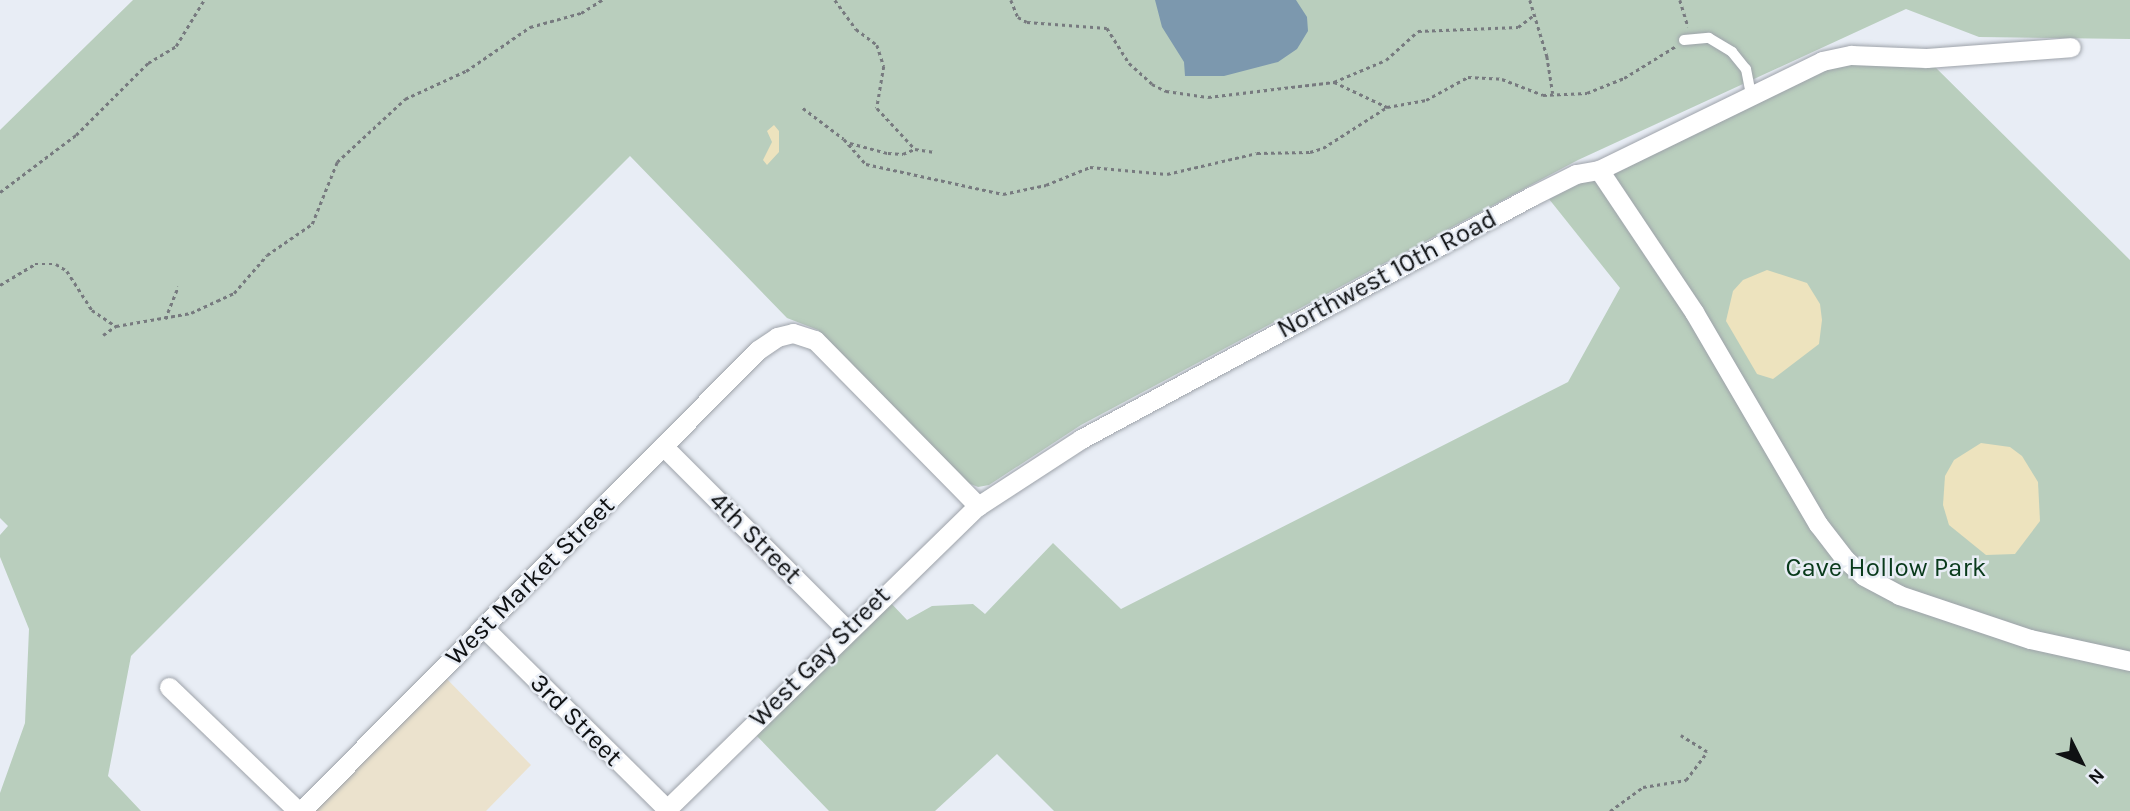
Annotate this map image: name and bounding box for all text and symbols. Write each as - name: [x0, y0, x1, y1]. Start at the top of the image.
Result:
- street label: Northwest 10th Road: [1272, 203, 1502, 345]
- street label: 4th Street: [702, 485, 808, 591]
- street label: West Market Street: [439, 490, 621, 672]
- park label: Cave Hollow Park: [1786, 552, 1986, 584]
- street label: West Gay Street: [743, 580, 897, 734]
- street label: 3rd Street: [523, 667, 629, 773]
- north arrow: [2046, 727, 2116, 797]
- text: N: [2084, 764, 2109, 789]

